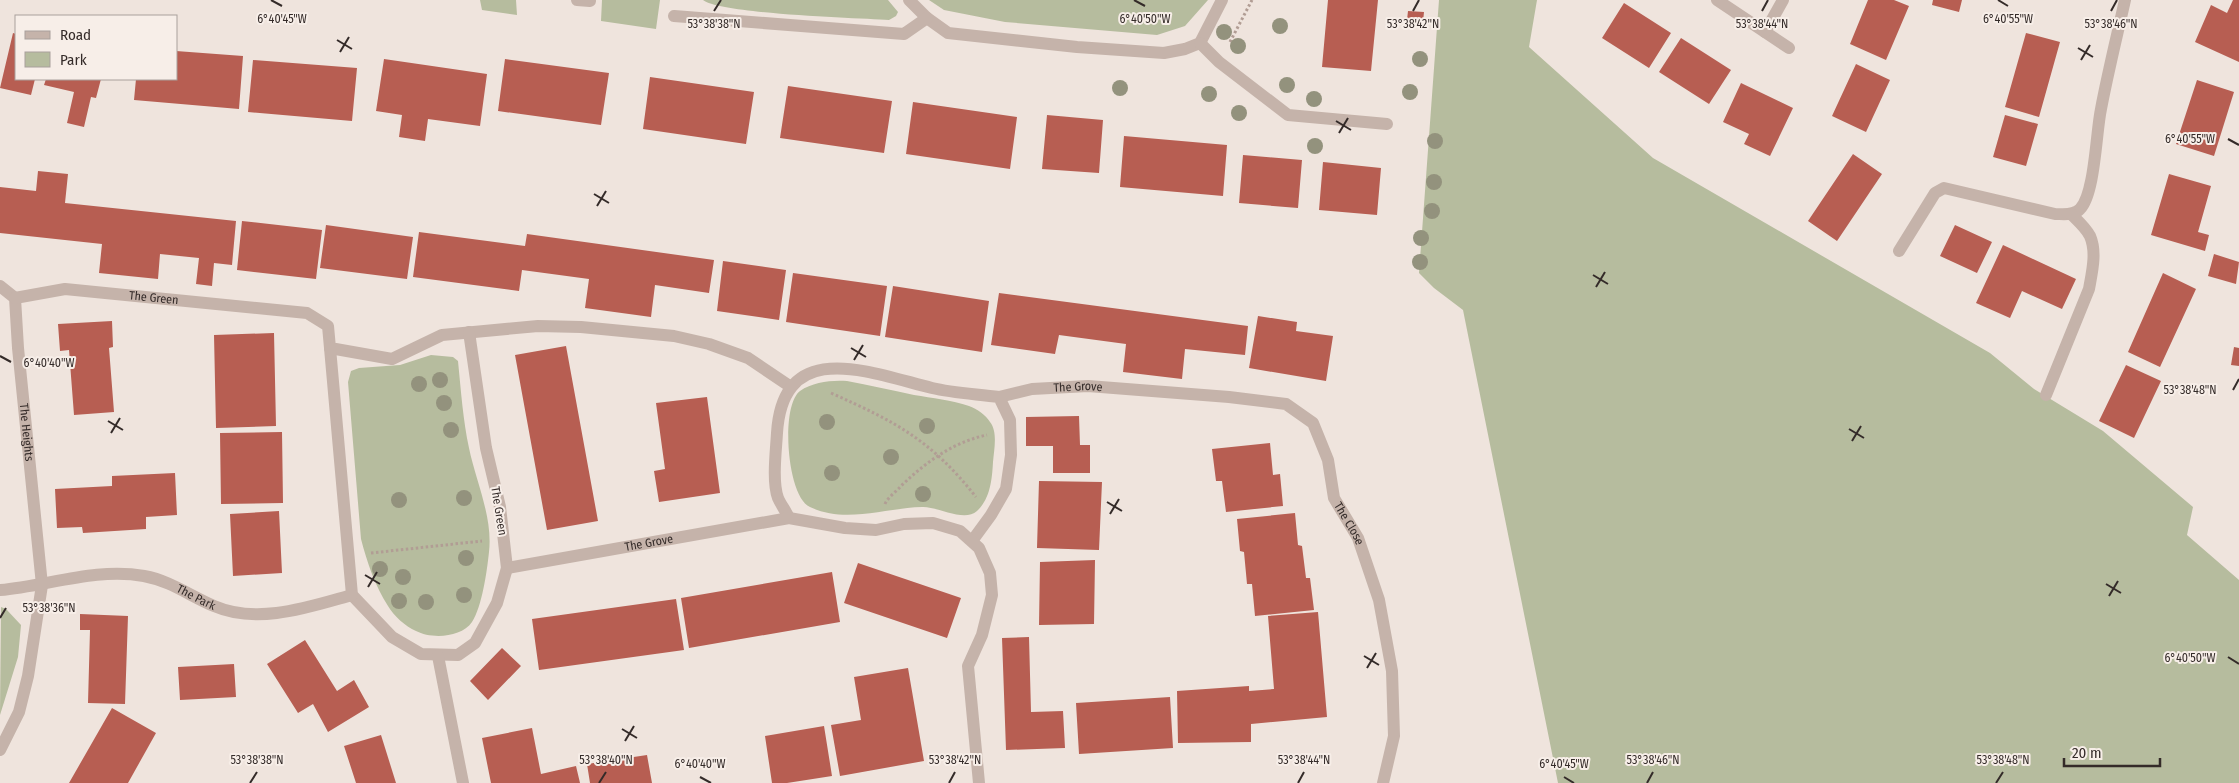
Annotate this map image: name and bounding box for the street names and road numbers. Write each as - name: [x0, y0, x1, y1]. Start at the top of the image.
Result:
- street label: The Green: [128, 288, 179, 307]
- street label: The Grove: [1053, 379, 1103, 395]
- street label: The Heights: [17, 403, 36, 462]
- street label: The Green: [488, 485, 510, 537]
- street label: The Close: [1331, 500, 1367, 547]
- street label: The Grove: [623, 532, 674, 554]
- street label: The Park: [174, 582, 218, 613]

